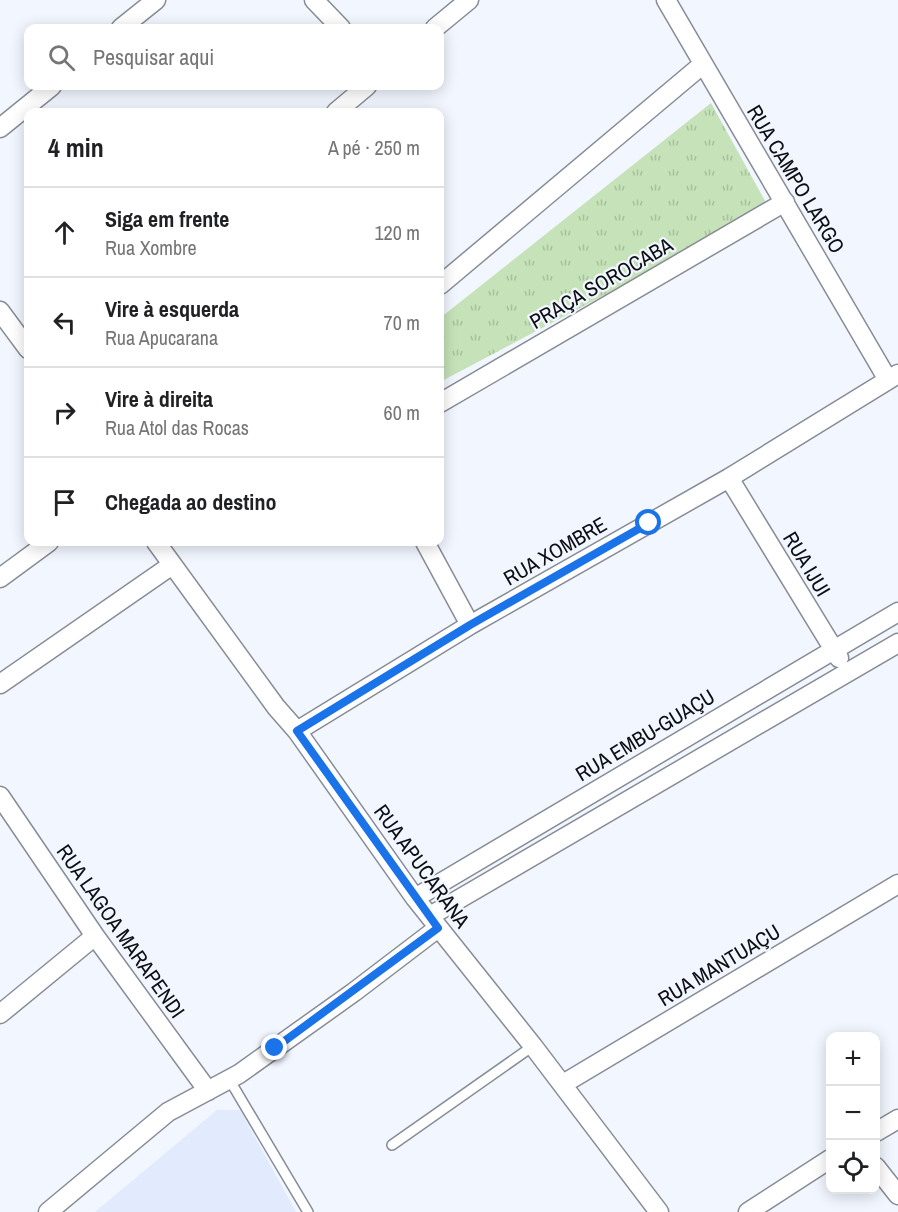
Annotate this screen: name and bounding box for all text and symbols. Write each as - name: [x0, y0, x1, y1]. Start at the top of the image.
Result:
- search box: [24, 24, 444, 90]
- icon: search: [45, 41, 78, 74]
- text: Pesquisar aqui: [93, 42, 214, 72]
- street label: RUA CAMPO LARGO: [740, 99, 852, 259]
- text: 4 min: [48, 130, 104, 165]
- text: A pé · 250 m: [328, 134, 420, 161]
- text: Siga em frente: [105, 204, 229, 234]
- icon: ahead: [48, 216, 81, 249]
- text: 120 m: [374, 219, 420, 246]
- street label: PRAÇA SOROCABA: [524, 230, 678, 336]
- text: Rua Xombre: [105, 234, 197, 261]
- text: Vire à esquerda: [105, 294, 239, 324]
- icon: left: [48, 306, 81, 339]
- text: 70 m: [384, 309, 420, 336]
- text: Rua Apucarana: [105, 324, 218, 351]
- text: Vire à direita: [105, 384, 213, 414]
- icon: right: [48, 396, 81, 429]
- text: 60 m: [384, 399, 420, 426]
- text: Rua Atol das Rocas: [105, 414, 249, 441]
- icon: arrive: [48, 486, 81, 519]
- text: Chegada ao destino: [105, 487, 276, 517]
- route start: [635, 509, 661, 535]
- street label: RUA XOMBRE: [498, 510, 612, 592]
- street label: RUA IJUI: [776, 526, 838, 602]
- street label: RUA EMBU-GUAÇU: [570, 682, 720, 788]
- street label: RUA APUCARANA: [367, 798, 477, 934]
- street label: RUA LAGOA MARAPENDI: [50, 838, 192, 1024]
- street label: RUA MANTUAÇU: [652, 917, 786, 1013]
- map controls: [826, 1032, 880, 1194]
- button: +: [826, 1032, 880, 1086]
- route end: [261, 1034, 287, 1060]
- button: −: [826, 1086, 880, 1140]
- button: locate: [826, 1140, 880, 1194]

